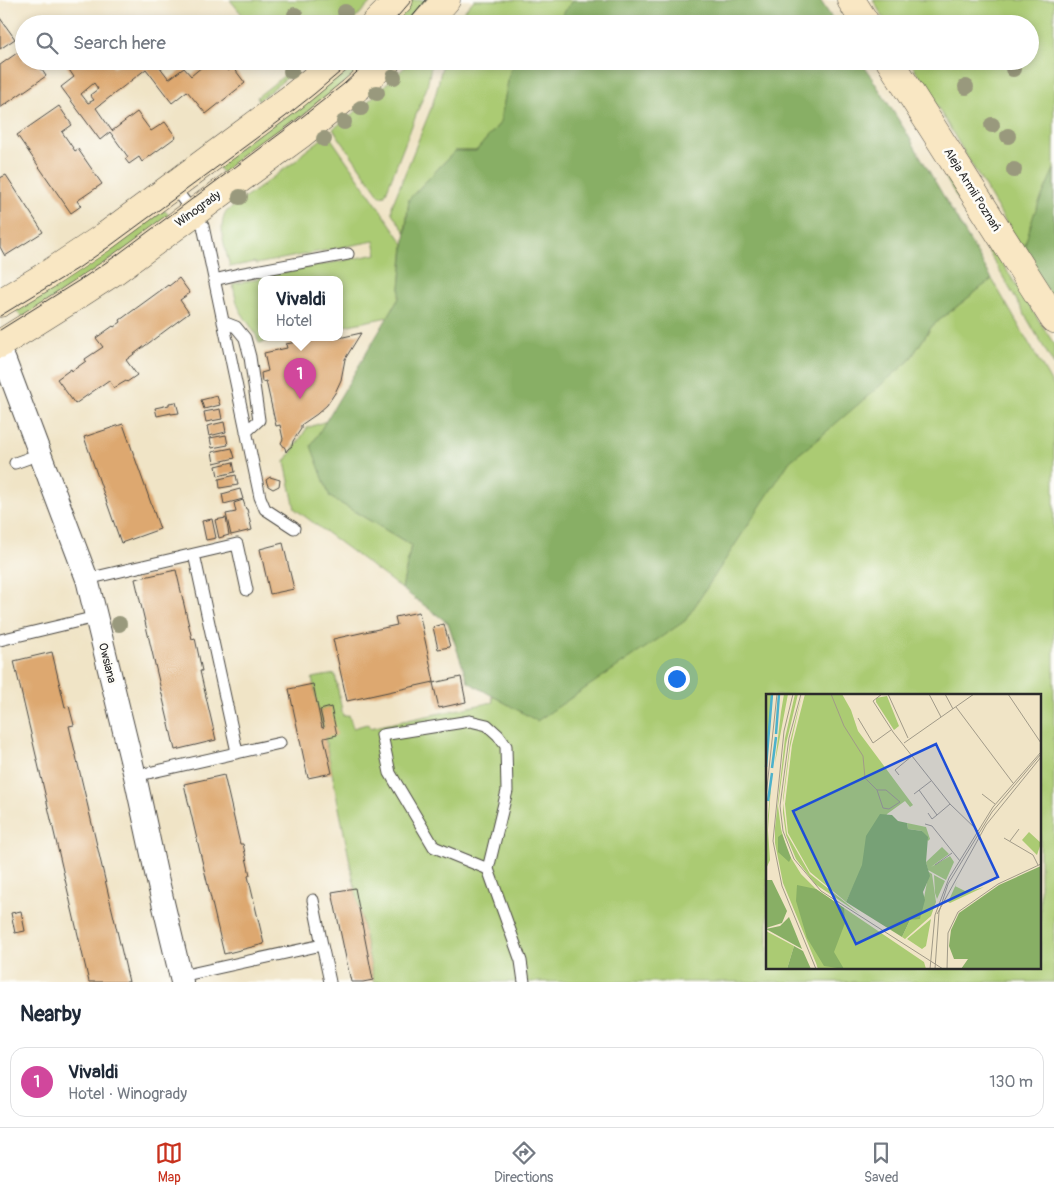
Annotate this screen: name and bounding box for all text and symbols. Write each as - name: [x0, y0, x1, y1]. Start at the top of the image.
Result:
- search box: [15, 15, 1039, 70]
- icon: search: [33, 29, 61, 57]
- text: Search here: [73, 31, 166, 55]
- street label: Aleja Armii Poznań: [940, 145, 1004, 235]
- street label: Winogrady: [172, 187, 224, 231]
- popup: [258, 276, 343, 341]
- text: Vivaldi: [276, 287, 325, 311]
- text: Hotel: [276, 311, 312, 331]
- pin: 1: [284, 358, 316, 399]
- street label: Owsiana: [95, 641, 119, 685]
- your location: [664, 666, 690, 692]
- inset map: [766, 694, 1042, 970]
- text: Nearby: [20, 1001, 81, 1028]
- text: Vivaldi: [68, 1060, 118, 1084]
- text: 1: [34, 1072, 40, 1092]
- text: 130 m: [989, 1072, 1033, 1092]
- text: Hotel · Winogrady: [68, 1084, 187, 1104]
- tab: Map: [155, 1139, 183, 1186]
- tab: Directions: [494, 1139, 553, 1186]
- tab: Saved: [864, 1139, 899, 1186]

